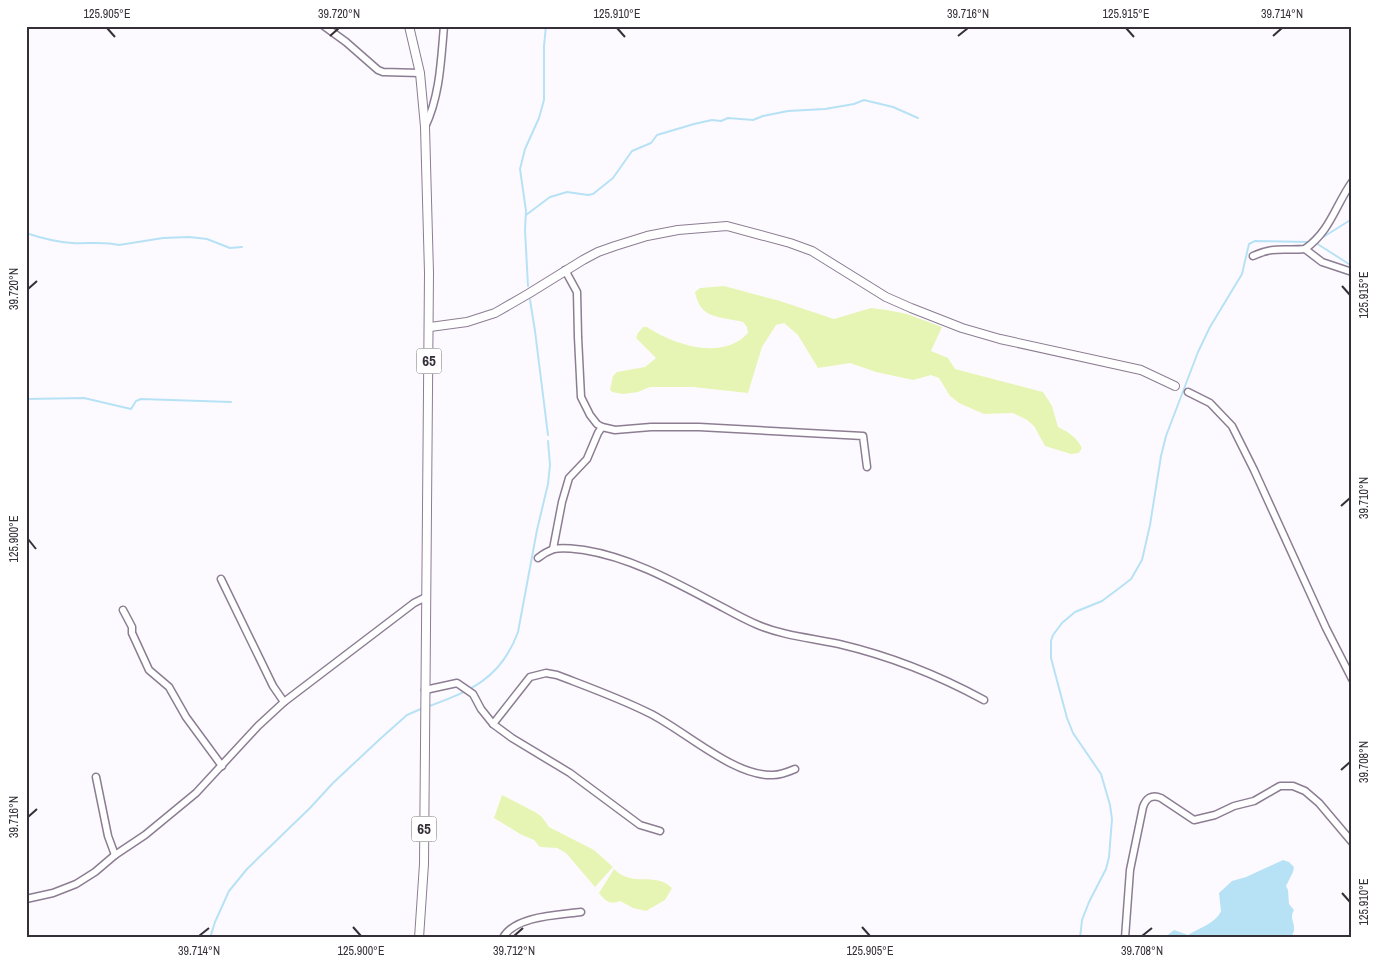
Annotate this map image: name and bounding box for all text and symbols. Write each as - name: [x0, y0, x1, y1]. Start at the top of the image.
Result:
- text: 125.905°E: [84, 6, 130, 22]
- text: 39.720°N: [318, 6, 360, 22]
- text: 125.910°E: [594, 6, 640, 22]
- text: 39.716°N: [947, 6, 989, 22]
- text: 125.915°E: [1103, 6, 1149, 22]
- text: 39.714°N: [1261, 6, 1303, 22]
- text: 39.720°N: [6, 268, 22, 310]
- text: 125.915°E: [1356, 272, 1372, 318]
- road number: 65: [416, 348, 442, 374]
- text: 39.710°N: [1356, 477, 1372, 519]
- text: 125.900°E: [6, 516, 22, 562]
- text: 39.708°N: [1356, 741, 1372, 783]
- text: 39.716°N: [6, 796, 22, 838]
- road number: 65: [412, 816, 436, 842]
- text: 125.910°E: [1356, 879, 1372, 925]
- text: 39.714°N: [178, 943, 220, 959]
- text: 125.900°E: [338, 943, 384, 959]
- text: 39.712°N: [493, 943, 535, 959]
- text: 125.905°E: [847, 943, 893, 959]
- text: 39.708°N: [1121, 943, 1163, 959]

